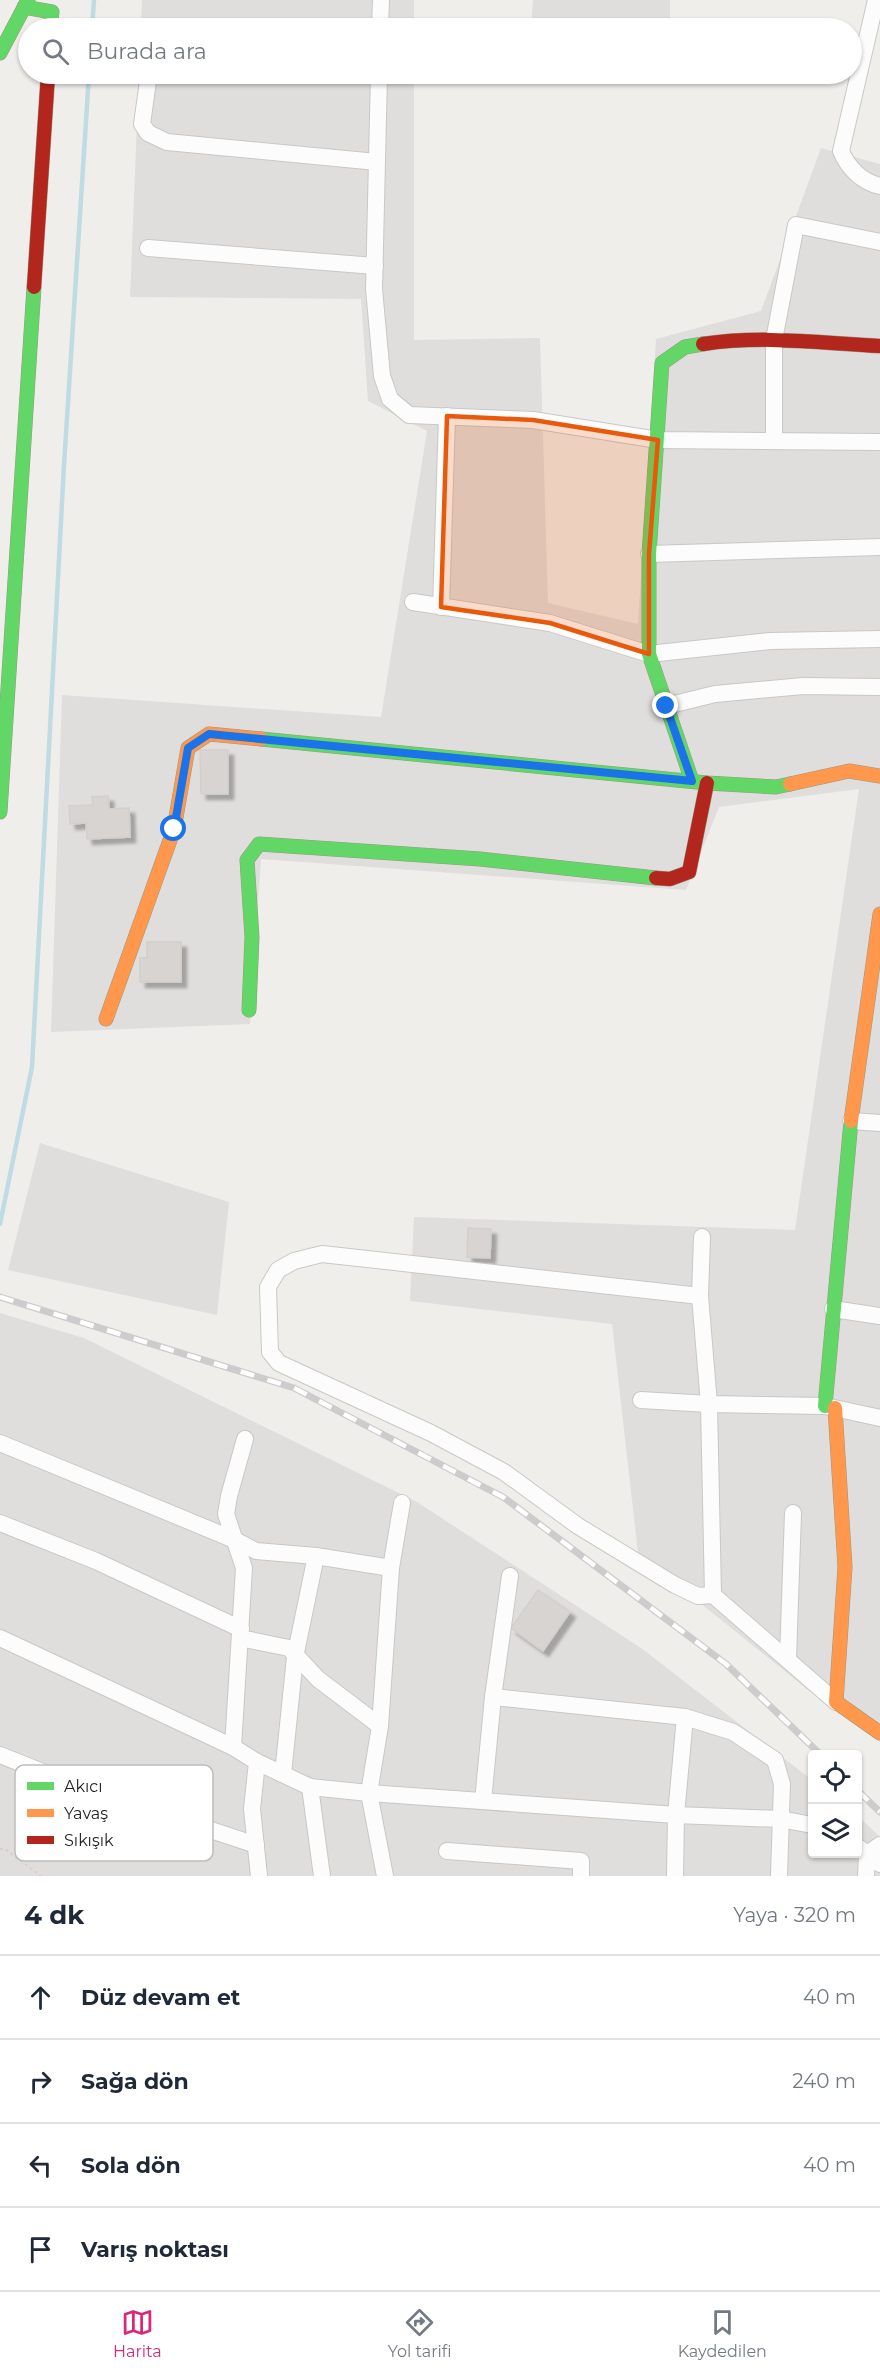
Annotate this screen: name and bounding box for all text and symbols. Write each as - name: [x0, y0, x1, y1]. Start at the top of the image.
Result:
- search box: [18, 18, 862, 84]
- icon: search: [39, 35, 72, 68]
- text: Burada ara: [87, 38, 207, 65]
- route end: [652, 692, 678, 718]
- route start: [160, 815, 186, 841]
- map controls: [808, 1750, 862, 1858]
- button: locate: [808, 1750, 862, 1804]
- legend: [15, 1765, 213, 1861]
- text: Akıcı: [64, 1777, 103, 1796]
- text: Yavaş: [64, 1804, 108, 1823]
- button: layers: [808, 1804, 862, 1858]
- text: Sıkışık: [64, 1831, 114, 1850]
- text: 4 dk: [24, 1899, 84, 1931]
- text: Yaya · 320 m: [733, 1903, 856, 1927]
- icon: ahead: [24, 1981, 57, 2014]
- text: Düz devam et: [81, 1984, 240, 2011]
- text: 40 m: [803, 1985, 856, 2009]
- icon: right: [24, 2065, 57, 2098]
- text: Sağa dön: [81, 2068, 189, 2095]
- text: 240 m: [792, 2069, 856, 2093]
- icon: left: [24, 2149, 57, 2182]
- text: Sola dön: [81, 2152, 181, 2179]
- text: 40 m: [803, 2153, 856, 2177]
- icon: arrive: [24, 2233, 57, 2266]
- text: Varış noktası: [81, 2236, 229, 2263]
- tab: Harita: [113, 2306, 162, 2361]
- tab: Yol tarifi: [388, 2306, 452, 2361]
- tab: Kaydedilen: [678, 2306, 767, 2361]

